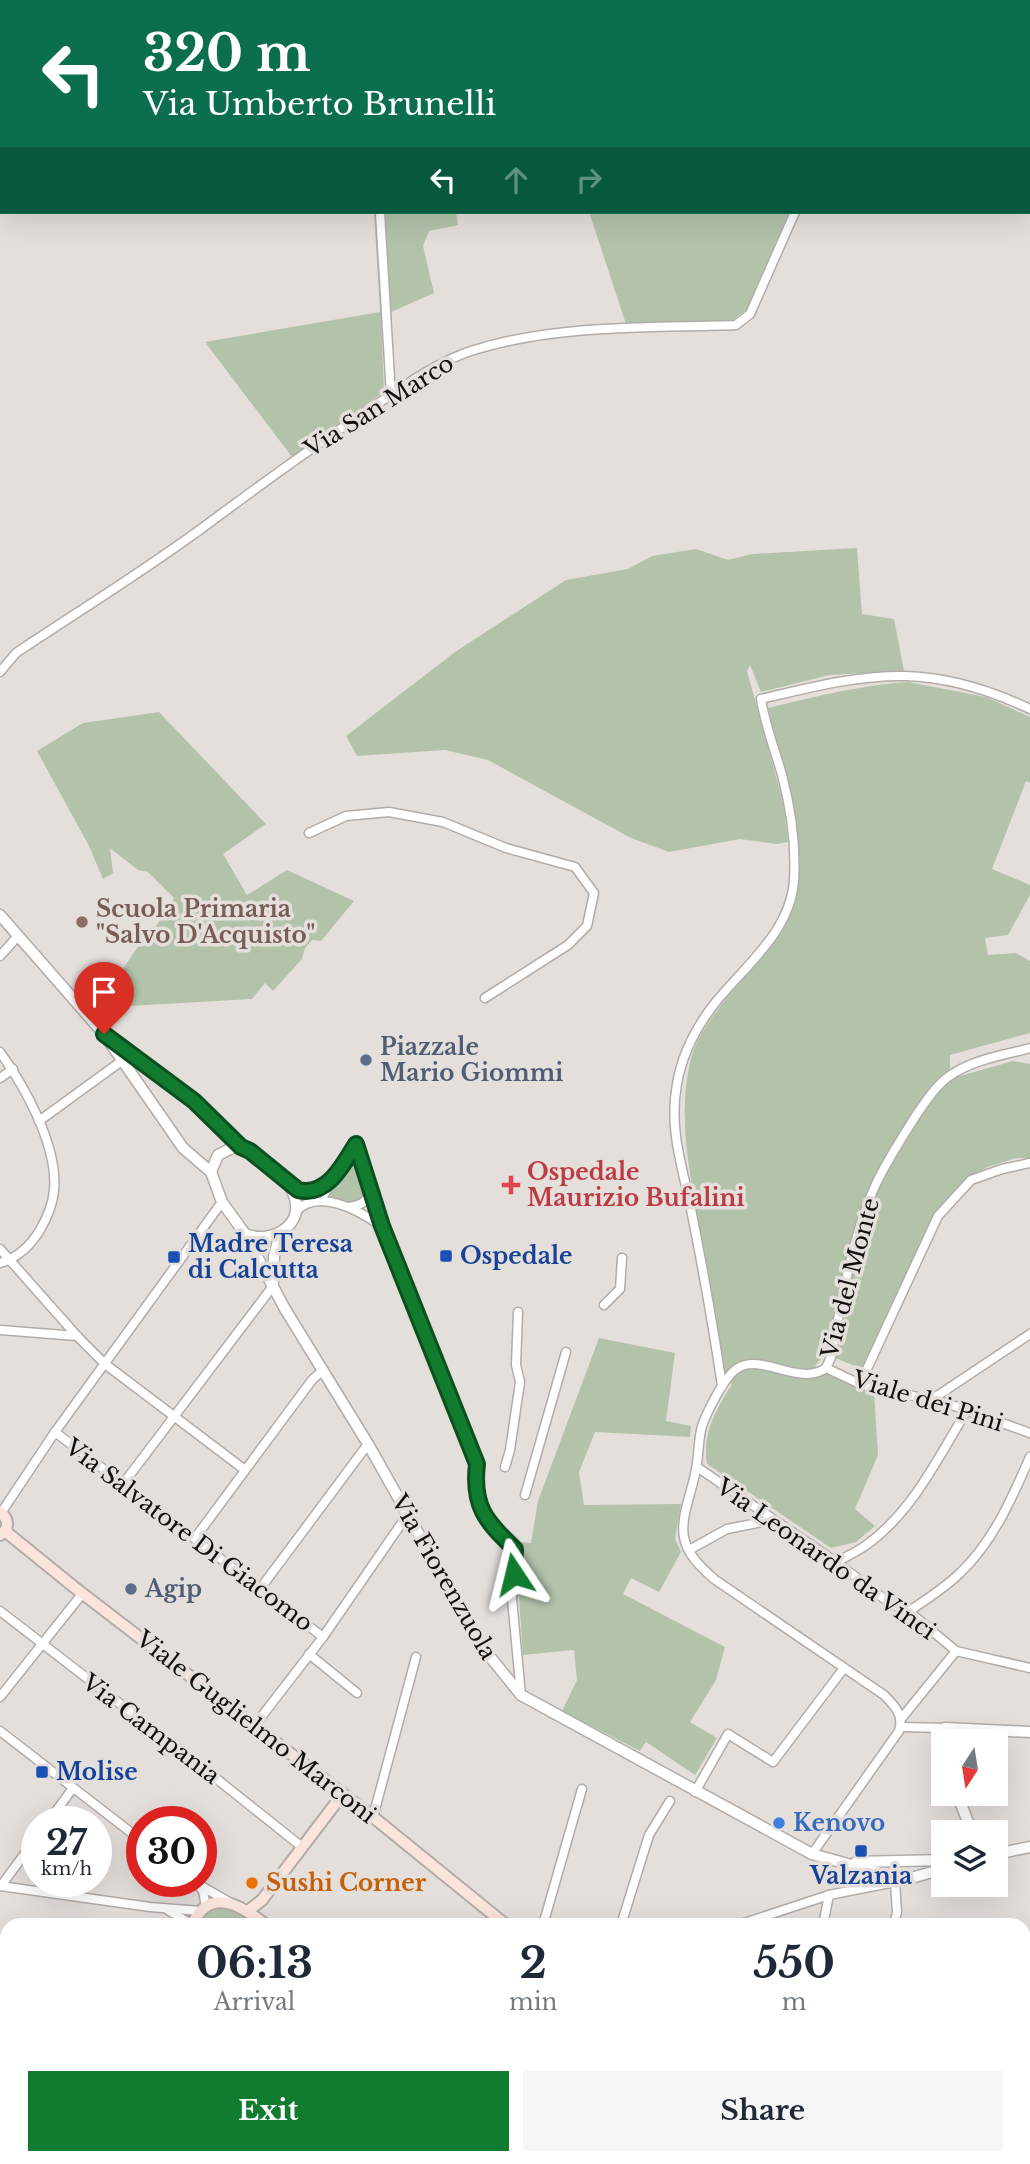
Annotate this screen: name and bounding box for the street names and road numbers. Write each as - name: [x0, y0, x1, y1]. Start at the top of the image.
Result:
- street label: Via San Marco: [298, 349, 459, 464]
- street label: Via del Monte: [815, 1195, 885, 1362]
- street label: Viale dei Pini: [848, 1364, 1007, 1437]
- street label: Via Salvatore Di Giacomo: [59, 1432, 318, 1637]
- street label: Via Leonardo da Vinci: [710, 1472, 941, 1646]
- street label: Via Fiorenzuola: [385, 1488, 503, 1665]
- street label: Viale Guglielmo Marconi: [130, 1624, 382, 1829]
- street label: Via Campania: [76, 1667, 226, 1790]

